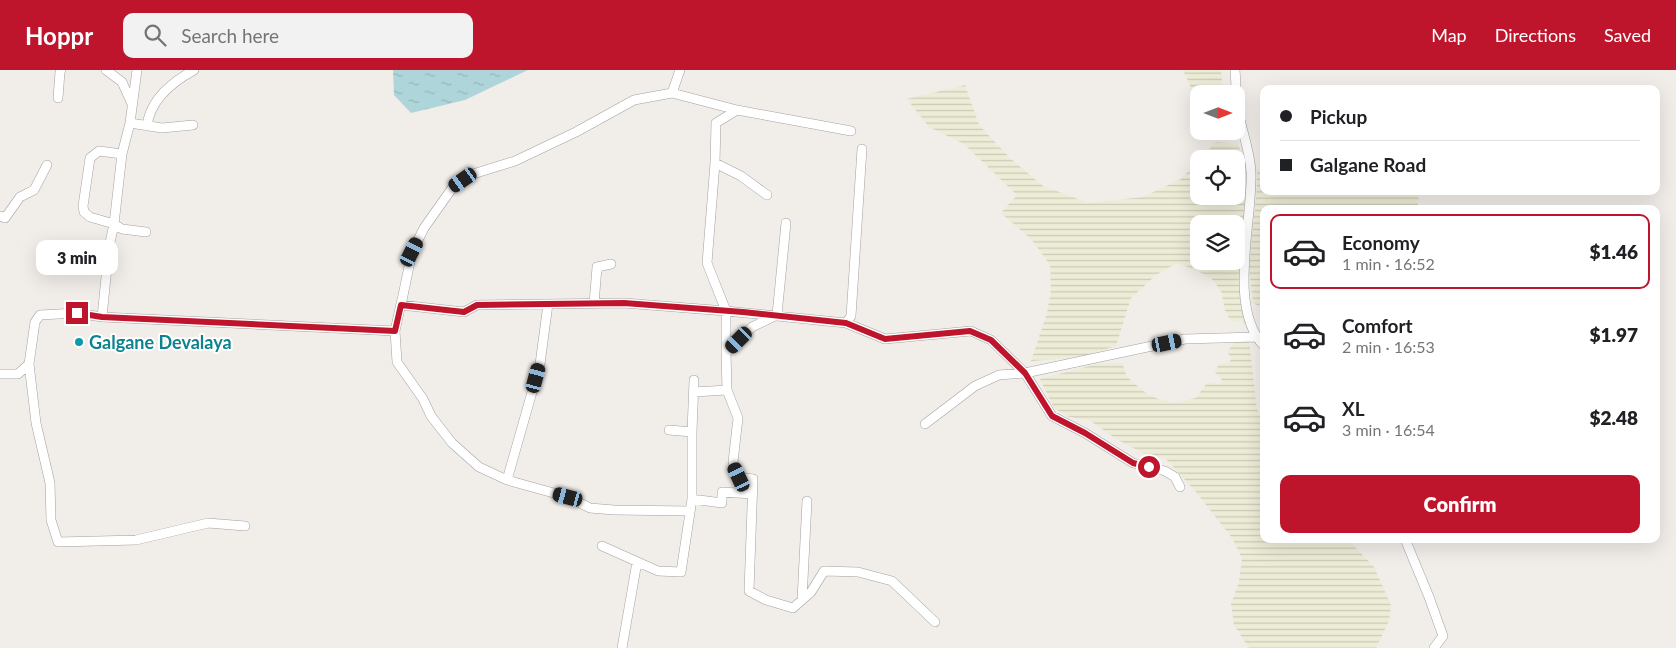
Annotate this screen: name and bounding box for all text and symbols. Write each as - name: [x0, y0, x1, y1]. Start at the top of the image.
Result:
- search box: [123, 13, 473, 58]
- text: Hoppr: [25, 21, 93, 50]
- icon: search: [141, 21, 169, 49]
- text: Search here: [181, 24, 279, 47]
- text: Map: [1431, 24, 1467, 46]
- text: Directions: [1495, 24, 1576, 46]
- text: Saved: [1604, 24, 1651, 46]
- north arrow: [1190, 85, 1245, 140]
- map controls: [1190, 85, 1245, 270]
- text: Pickup: [1310, 105, 1367, 128]
- button: locate: [1190, 150, 1245, 205]
- text: Galgane Road: [1310, 153, 1426, 176]
- car: [446, 165, 479, 195]
- button: layers: [1190, 215, 1245, 270]
- icon: car: [1282, 229, 1327, 274]
- text: Economy: [1342, 231, 1420, 254]
- car: [398, 235, 425, 269]
- callout: 3 min: [36, 240, 118, 276]
- text: $1.46: [1589, 240, 1638, 263]
- text: 3 min: [57, 248, 97, 267]
- text: 1 min · 16:52: [1342, 254, 1435, 273]
- route end: [66, 302, 88, 324]
- icon: car: [1282, 312, 1327, 357]
- text: Comfort: [1342, 314, 1413, 337]
- text: $1.97: [1589, 323, 1638, 346]
- car: [723, 324, 754, 356]
- place label: Galgane Devalaya: [89, 331, 232, 353]
- car: [1150, 333, 1183, 353]
- marker: Galgane Devalaya: [73, 336, 85, 348]
- text: 2 min · 16:53: [1342, 337, 1435, 356]
- car: [524, 362, 547, 394]
- icon: car: [1282, 395, 1327, 440]
- text: XL: [1342, 397, 1365, 420]
- text: $2.48: [1589, 406, 1638, 429]
- text: 3 min · 16:54: [1342, 420, 1435, 439]
- route start: [1138, 456, 1160, 478]
- car: [725, 460, 752, 494]
- button: Confirm: [1280, 475, 1640, 533]
- car: [551, 486, 584, 508]

